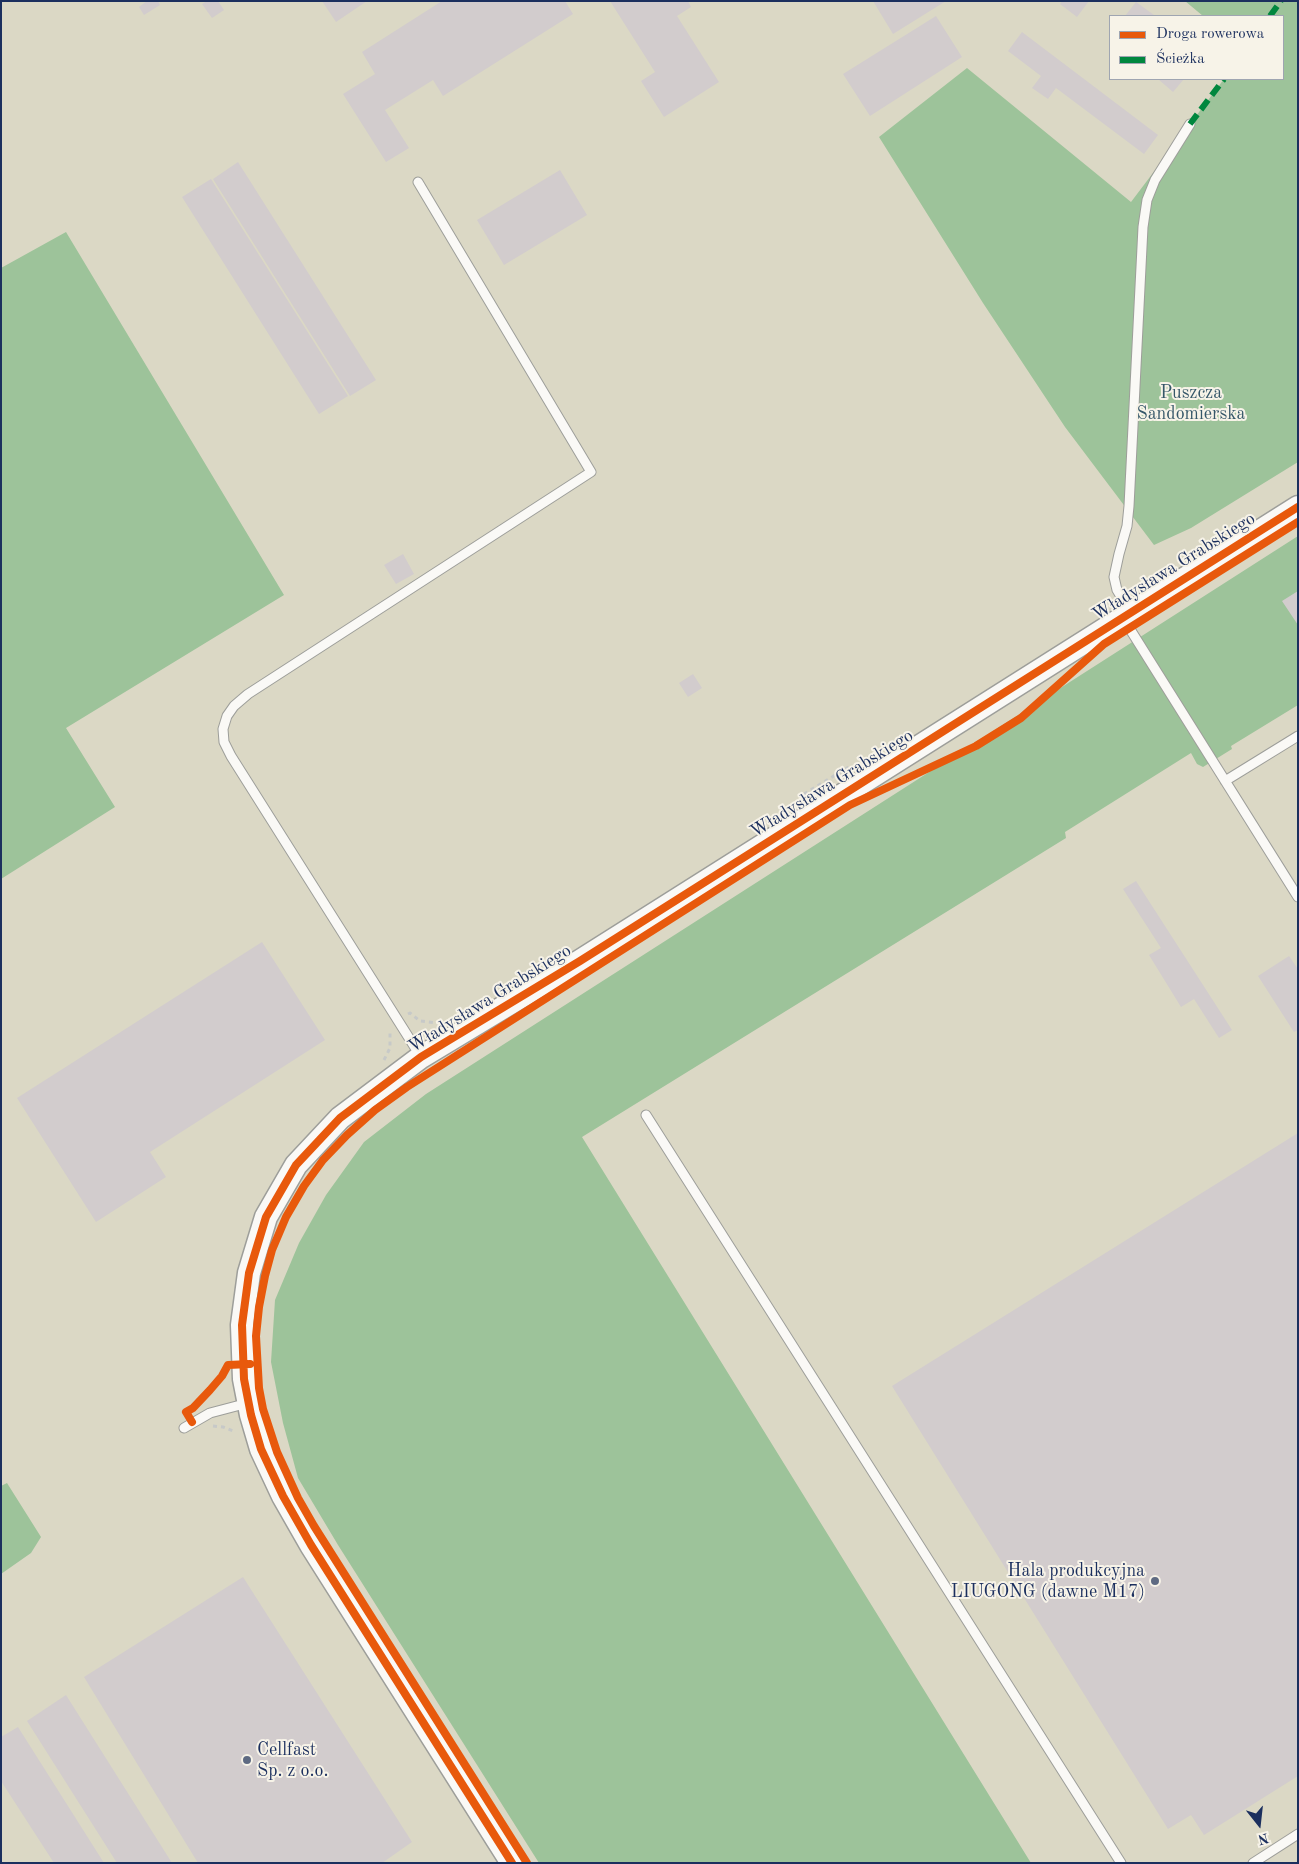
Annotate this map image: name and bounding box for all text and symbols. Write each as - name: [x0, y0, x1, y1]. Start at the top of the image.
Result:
- legend: [1109, 15, 1284, 80]
- text: Droga rowerowa: [1156, 27, 1264, 42]
- text: Ścieżka: [1156, 52, 1205, 67]
- park label: Puszcza Sandomierska: [1137, 382, 1245, 424]
- street label: Władysława Grabskiego: [1089, 508, 1259, 626]
- street label: Władysława Grabskiego: [747, 725, 917, 843]
- street label: Władysława Grabskiego: [405, 940, 575, 1058]
- place label: Hala produkcyjna LIUGONG (dawne M17): [951, 1560, 1145, 1602]
- marker: Hala produkcyjna LIUGONG (dawne M17): [1149, 1575, 1161, 1587]
- place label: Cellfast Sp. z o.o.: [257, 1739, 328, 1782]
- marker: Cellfast Sp. z o.o.: [241, 1754, 253, 1766]
- north arrow: [1234, 1799, 1284, 1849]
- text: N: [1256, 1830, 1270, 1847]

